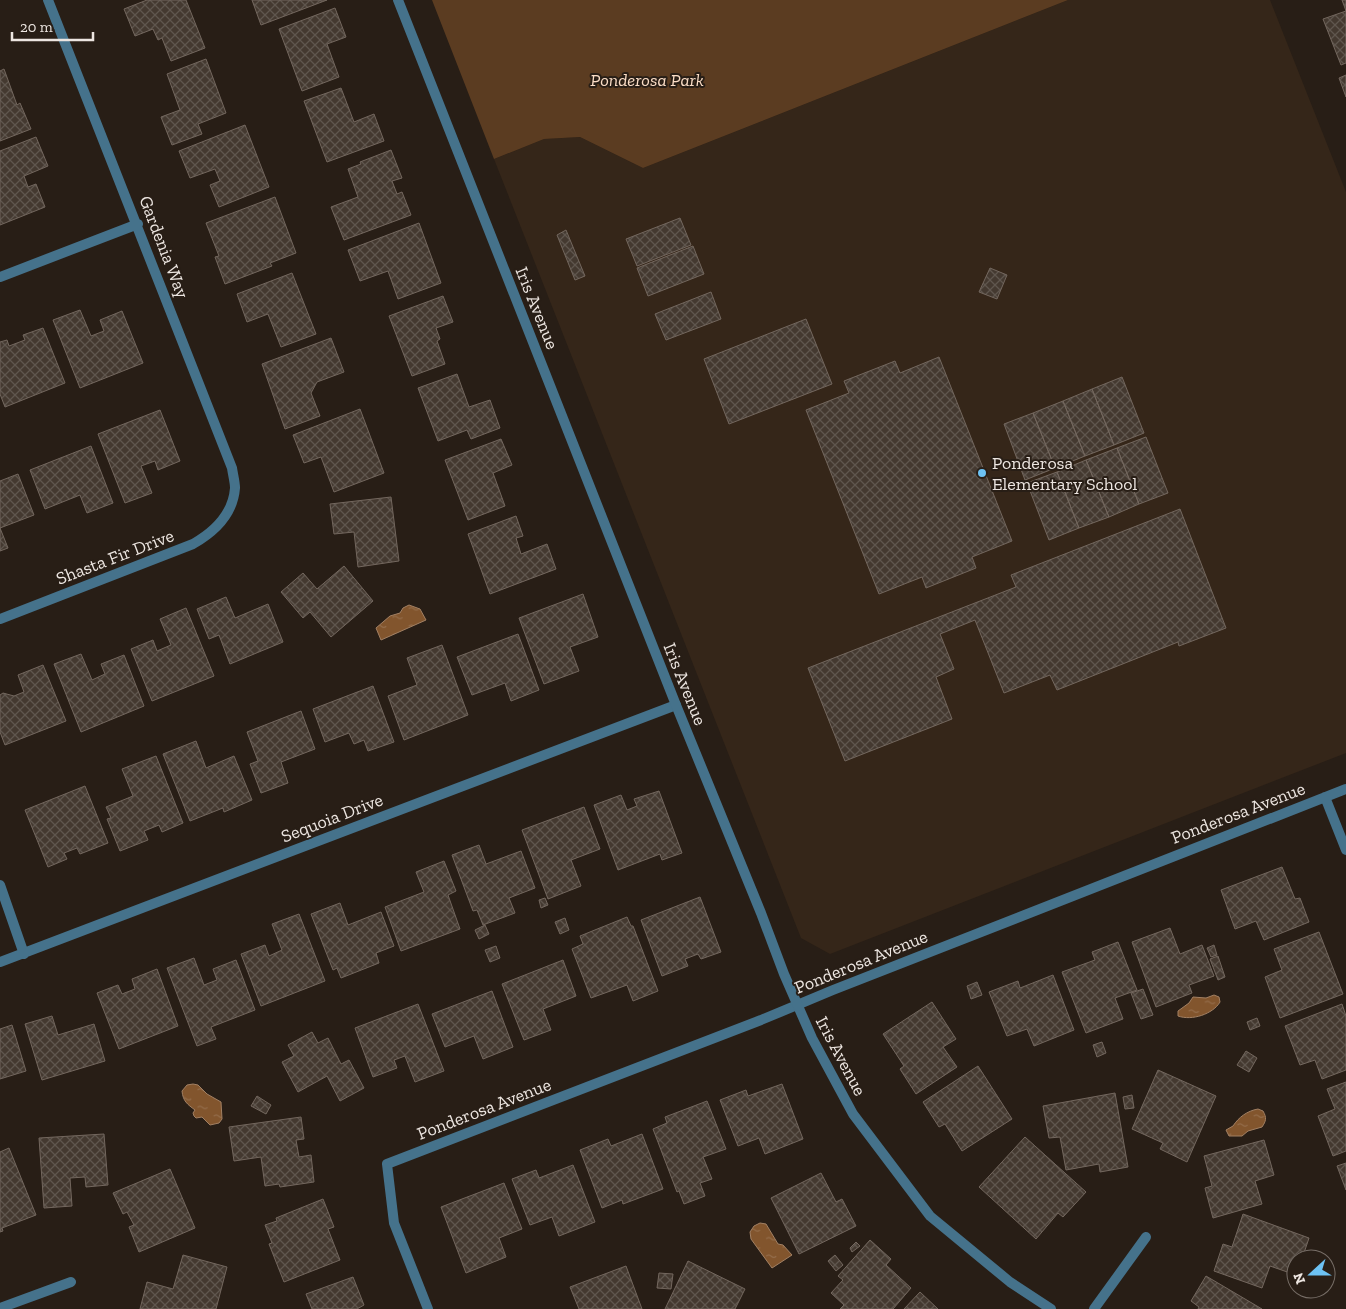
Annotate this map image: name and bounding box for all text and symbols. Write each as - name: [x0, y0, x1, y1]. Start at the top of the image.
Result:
- scale bar: [12, 10, 94, 42]
- text: 20 m: [20, 18, 53, 36]
- park label: Ponderosa Park: [590, 69, 704, 91]
- street label: Gardenia Way: [134, 193, 194, 302]
- street label: Iris Avenue: [511, 264, 563, 352]
- place label: Ponderosa Elementary School: [992, 452, 1137, 495]
- marker: Ponderosa Elementary School: [976, 467, 988, 479]
- street label: Shasta Fir Drive: [53, 524, 177, 590]
- street label: Iris Avenue: [659, 640, 711, 728]
- street label: Ponderosa Avenue: [1168, 777, 1308, 849]
- street label: Sequoia Drive: [278, 789, 386, 847]
- street label: Ponderosa Avenue: [791, 925, 931, 999]
- street label: Iris Avenue: [811, 1012, 871, 1100]
- street label: Ponderosa Avenue: [414, 1073, 554, 1145]
- north arrow: [1286, 1249, 1336, 1299]
- text: N: [1289, 1270, 1309, 1286]

